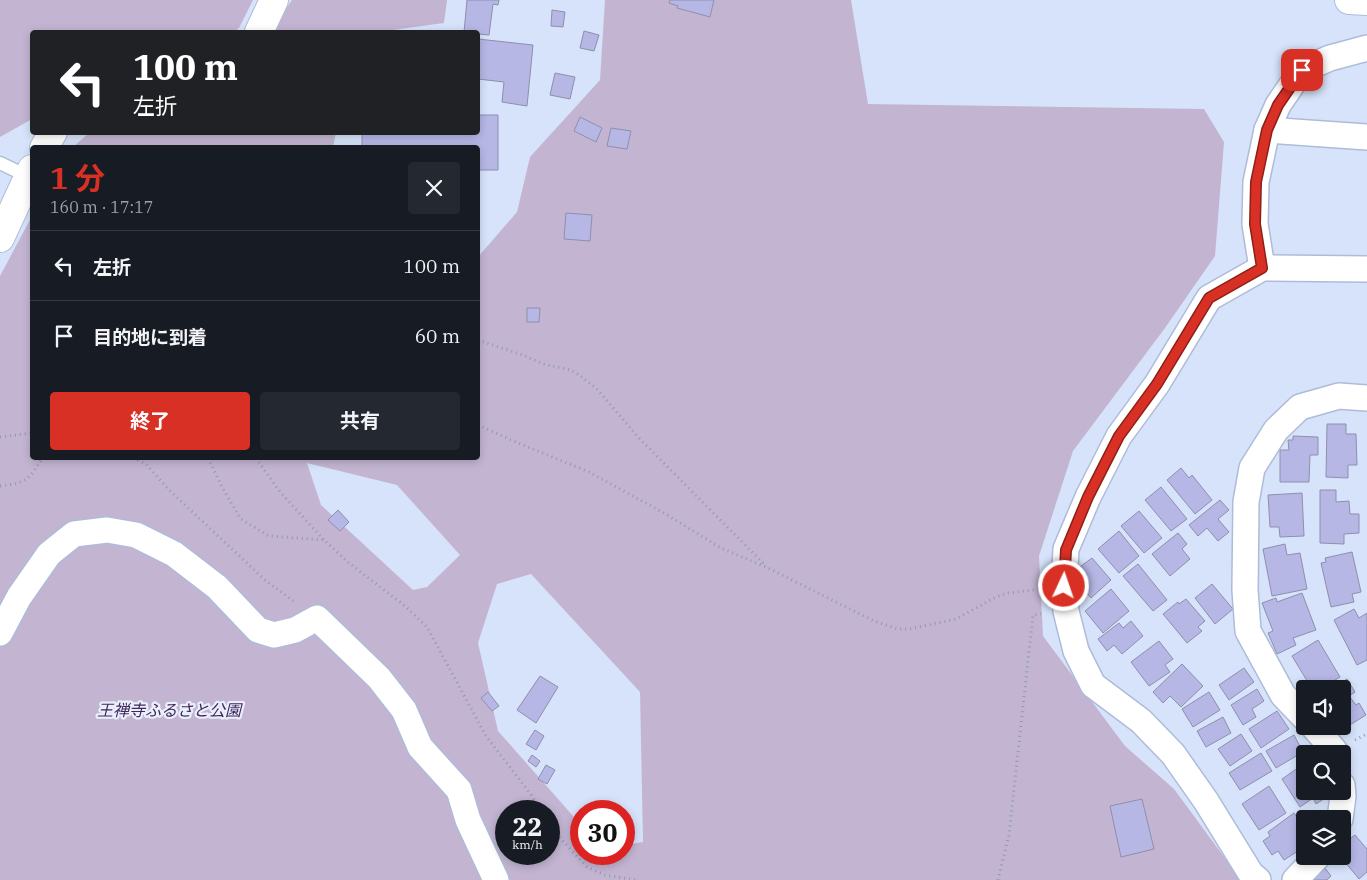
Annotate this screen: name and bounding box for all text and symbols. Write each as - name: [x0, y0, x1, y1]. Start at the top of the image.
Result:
- text: 100 m: [133, 44, 238, 90]
- pin: [1281, 49, 1323, 91]
- icon: left: [50, 50, 115, 115]
- icon: arrive: [1288, 56, 1316, 84]
- text: 左折: [133, 91, 177, 120]
- text: 1 分: [50, 158, 105, 197]
- button: close: [408, 162, 460, 214]
- text: 160 m · 17:17: [50, 197, 153, 217]
- icon: left: [50, 252, 78, 280]
- text: 100 m: [403, 254, 460, 278]
- text: 左折: [93, 255, 131, 279]
- icon: arrive: [50, 322, 78, 350]
- text: 60 m: [415, 324, 460, 348]
- text: 目的地に到着: [93, 325, 207, 349]
- button: 終了: [50, 392, 250, 450]
- button: 共有: [260, 392, 460, 450]
- position arrow: [1037, 559, 1089, 611]
- map controls: [1296, 680, 1351, 865]
- button: sound: [1296, 680, 1351, 735]
- park label: 王禅寺ふるさと公園: [97, 700, 243, 720]
- button: search: [1296, 745, 1351, 800]
- speed limit sign: 30: [570, 800, 635, 865]
- text: 22: [512, 810, 543, 843]
- button: layers: [1296, 810, 1351, 865]
- text: km/h: [512, 837, 543, 852]

